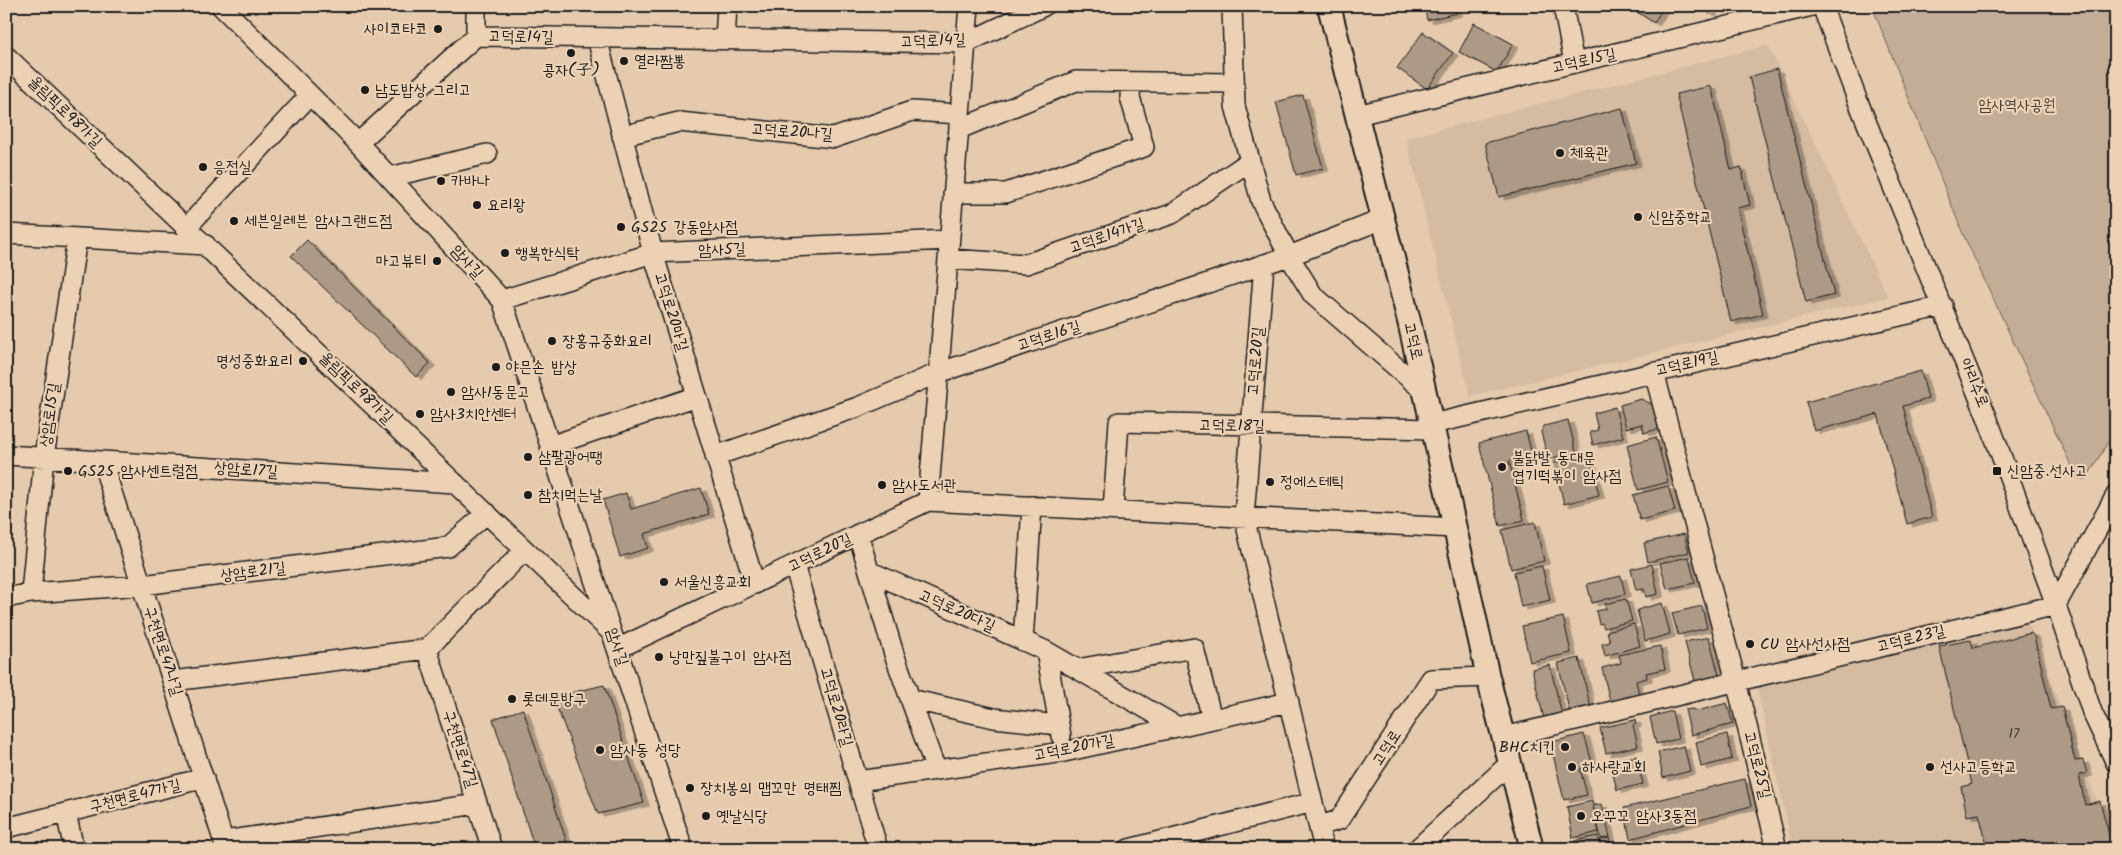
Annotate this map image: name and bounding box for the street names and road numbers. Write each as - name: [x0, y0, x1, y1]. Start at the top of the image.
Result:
- street label: 고덕로14길: [488, 24, 554, 50]
- street label: 고덕로14길: [900, 27, 966, 55]
- street label: 고덕로15길: [1549, 41, 1619, 81]
- street label: 올림픽로98가길: [22, 70, 108, 154]
- street label: 고덕로20나길: [750, 117, 834, 147]
- street label: 고덕로14가길: [1066, 211, 1148, 261]
- street label: 암사5길: [698, 237, 746, 263]
- street label: 암사길: [445, 239, 489, 285]
- street label: 고덕로20마길: [647, 269, 695, 355]
- street label: 고덕로16길: [1014, 314, 1084, 358]
- street label: 고덕로: [1396, 319, 1430, 363]
- street label: 고덕로20길: [1241, 326, 1271, 396]
- street label: 고덕로19길: [1653, 345, 1721, 383]
- street label: 올림픽로98가길: [313, 346, 399, 430]
- street label: 아리수로: [1953, 354, 1995, 412]
- street label: 상암로15길: [33, 381, 67, 449]
- street label: 고덕로18길: [1199, 413, 1265, 439]
- street label: 상암로17길: [213, 455, 279, 485]
- street label: 고덕로20길: [784, 527, 857, 579]
- street label: 상암로21길: [219, 556, 287, 588]
- street label: 고덕로20다길: [915, 583, 1000, 639]
- street label: 구천면로47나길: [137, 603, 189, 699]
- street label: 고덕로23길: [1874, 618, 1948, 660]
- street label: 암사길: [599, 625, 635, 669]
- street label: 고덕로20라길: [813, 664, 859, 750]
- street label: 구천면로47길: [436, 707, 484, 791]
- street label: 고덕로: [1366, 725, 1408, 771]
- street label: 고덕로20가길: [1032, 728, 1117, 768]
- street label: 고덕로25길: [1736, 728, 1778, 802]
- street label: 구천면로47가길: [87, 773, 183, 819]

